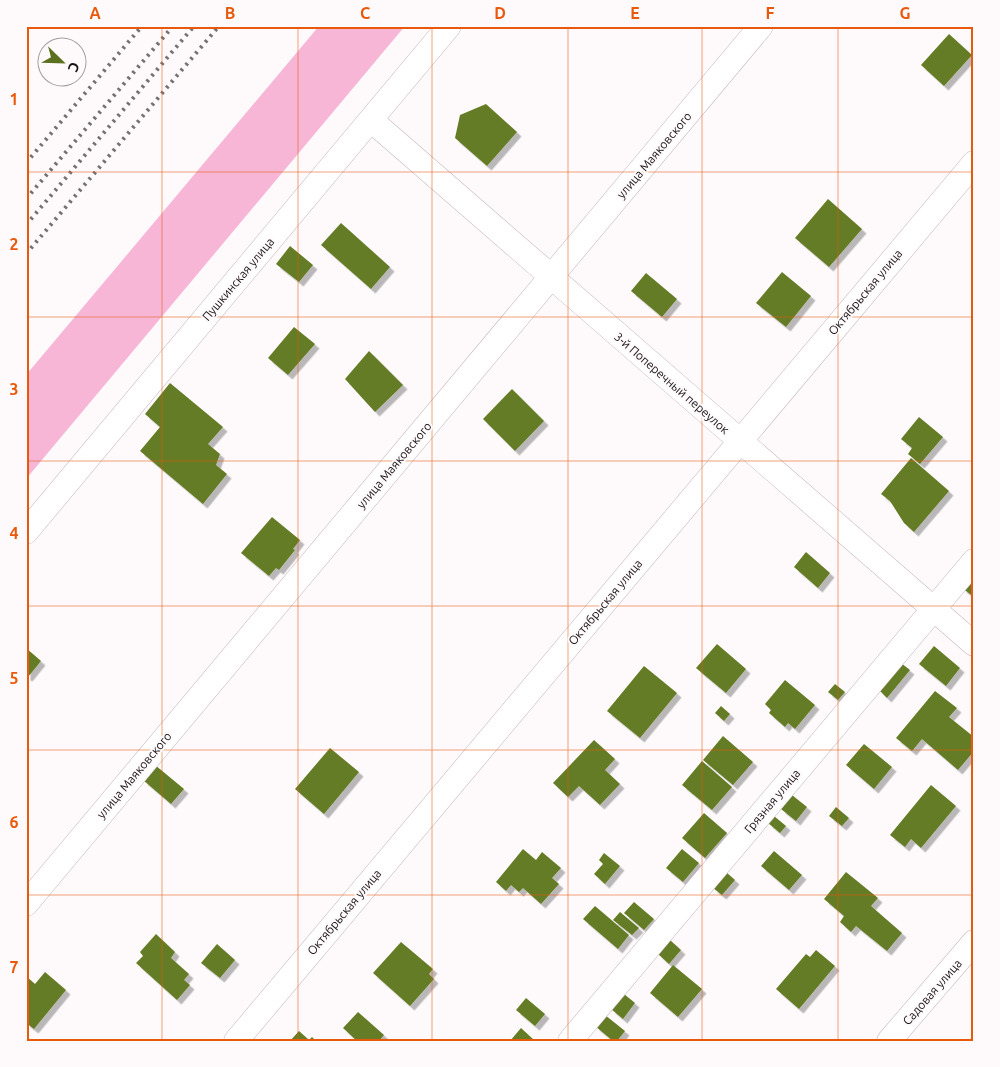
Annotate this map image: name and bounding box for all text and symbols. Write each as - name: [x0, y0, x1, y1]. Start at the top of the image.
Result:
- text: A: [89, 4, 101, 22]
- text: B: [225, 4, 235, 22]
- text: C: [360, 4, 370, 22]
- text: D: [494, 4, 506, 22]
- text: E: [630, 4, 640, 22]
- text: F: [766, 4, 775, 22]
- text: G: [899, 4, 911, 22]
- north arrow: [38, 38, 88, 88]
- text: С: [65, 60, 83, 74]
- text: 1: [9, 90, 19, 108]
- street label: улица Маяковского: [614, 109, 694, 201]
- text: 2: [9, 235, 19, 253]
- street label: Пушкинская улица: [200, 235, 276, 323]
- street label: Октябрьская улица: [825, 247, 905, 337]
- street label: 3-й Поперечный переулок: [612, 330, 732, 436]
- text: 3: [9, 380, 19, 398]
- street label: улица Маяковского: [354, 419, 434, 511]
- text: 4: [9, 524, 19, 542]
- street label: Октябрьская улица: [565, 557, 645, 647]
- text: 5: [9, 669, 19, 687]
- street label: улица Маяковского: [94, 729, 174, 821]
- street label: Грязная улица: [741, 766, 803, 836]
- text: 6: [9, 813, 19, 831]
- street label: Октябрьская улица: [304, 867, 384, 957]
- street label: Садовая улица: [900, 957, 964, 1027]
- text: 7: [9, 958, 19, 976]

